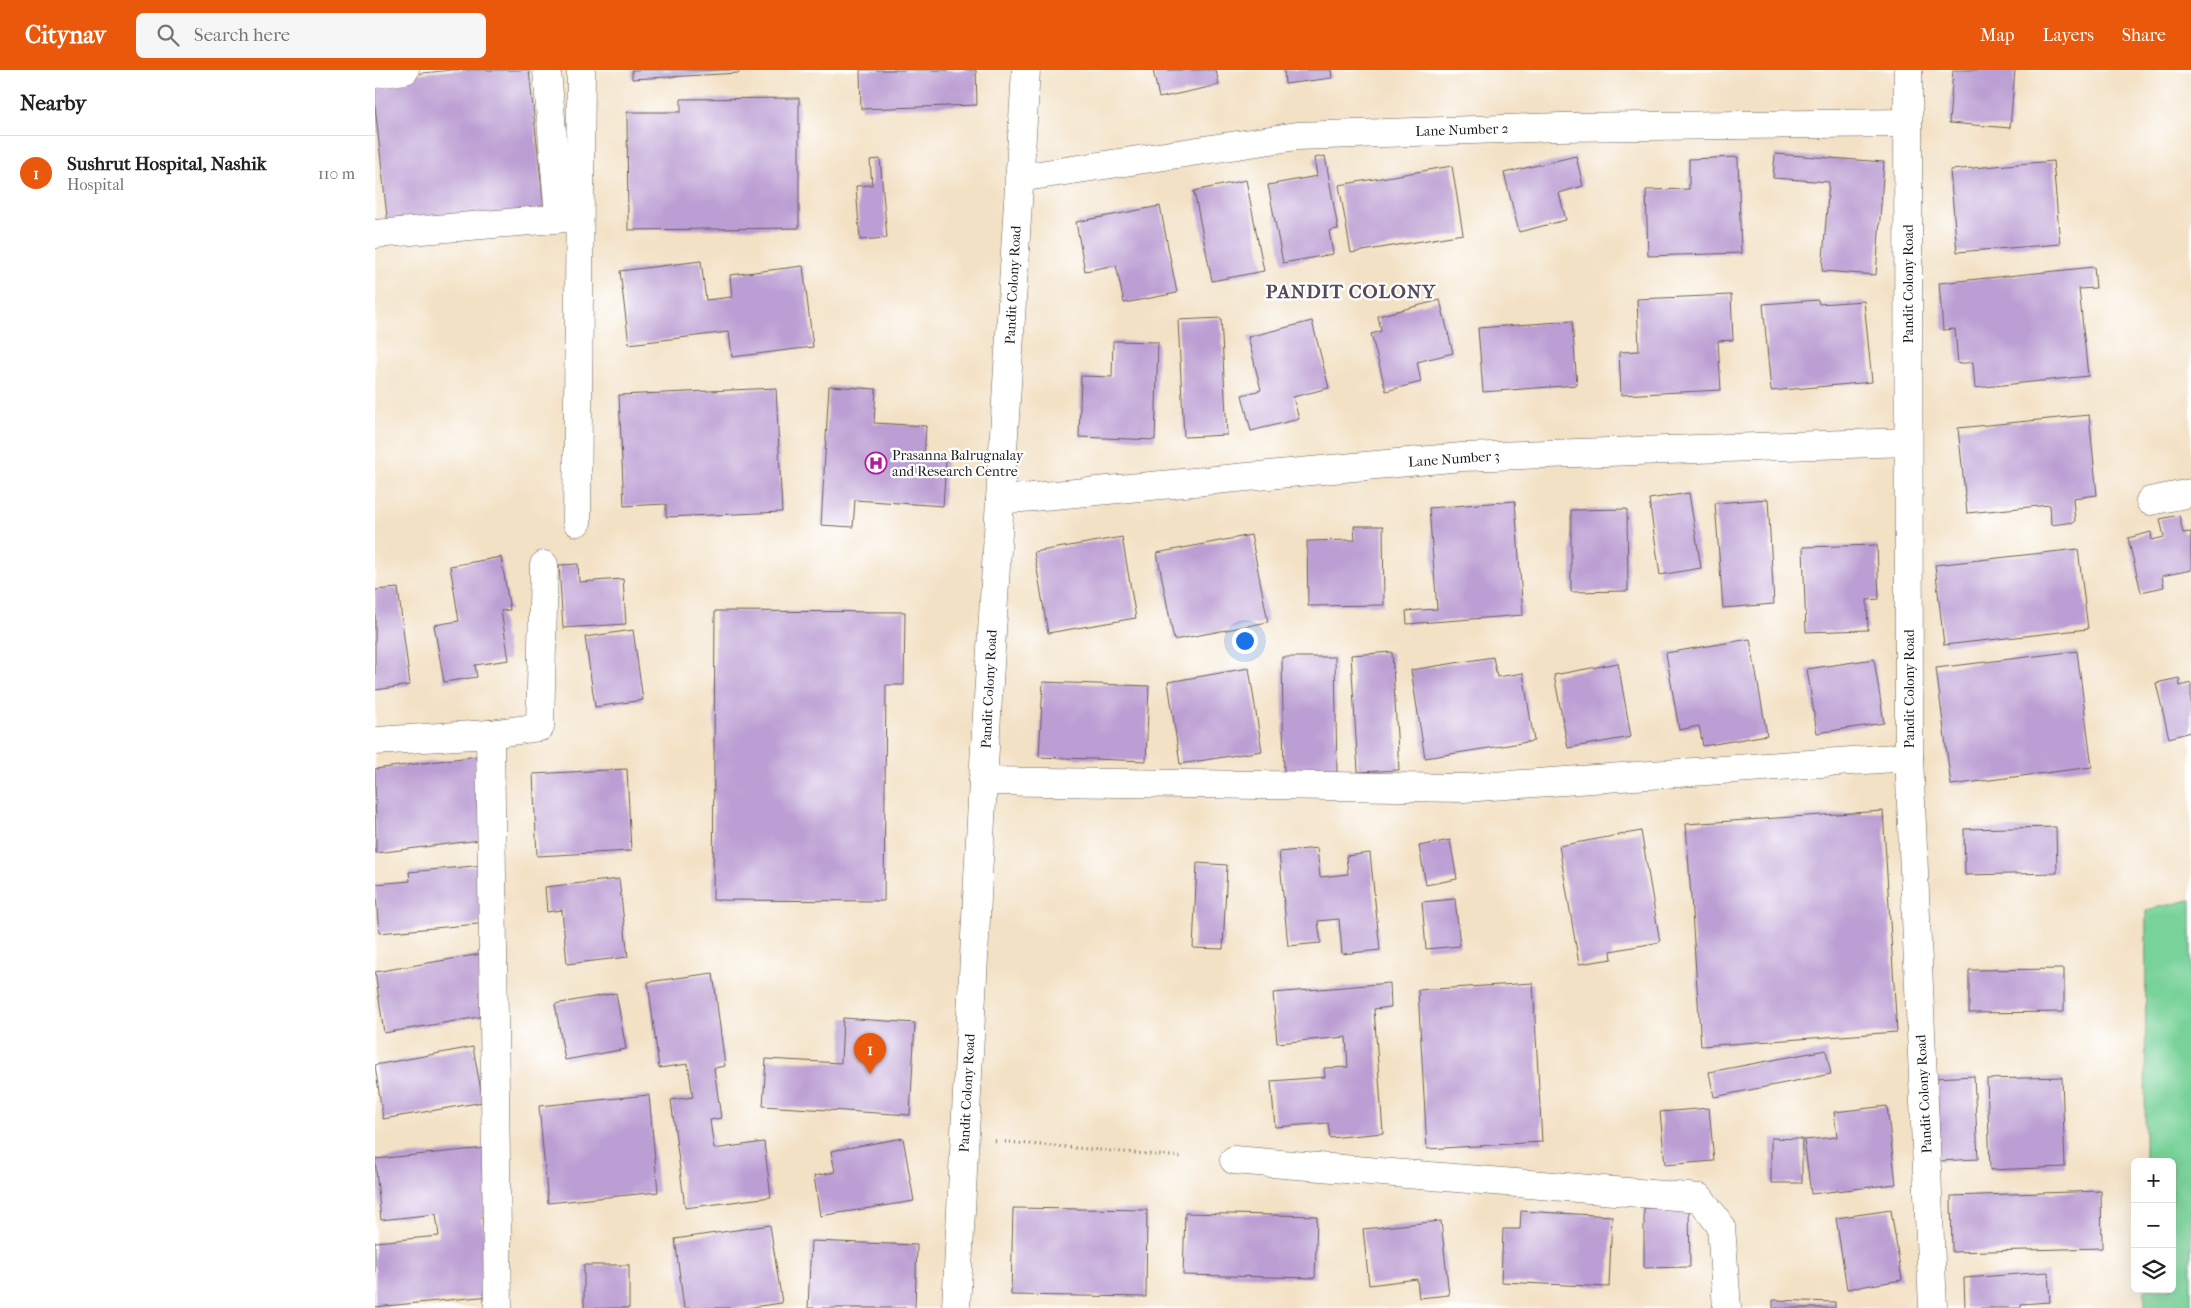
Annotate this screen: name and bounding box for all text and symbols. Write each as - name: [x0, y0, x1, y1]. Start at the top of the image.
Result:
- search box: [136, 13, 486, 58]
- text: Citynav: [25, 21, 106, 49]
- icon: search: [154, 21, 182, 49]
- text: Search here: [194, 24, 290, 46]
- text: Map: [1980, 25, 2014, 46]
- text: Layers: [2042, 25, 2094, 46]
- text: Share: [2122, 25, 2166, 46]
- text: Nearby: [20, 91, 86, 115]
- street label: Lane Number 2: [1415, 120, 1509, 140]
- text: Sushrut Hospital, Nashik: [67, 153, 267, 175]
- text: 1: [33, 164, 39, 183]
- text: 110 m: [318, 164, 355, 183]
- text: Hospital: [67, 175, 124, 194]
- street label: Pandit Colony Road: [1900, 224, 1917, 344]
- street label: Pandit Colony Road: [1001, 225, 1025, 345]
- district label: PANDIT COLONY: [1266, 281, 1436, 303]
- place label: Prasanna Balrugnalay and Research Centre: [892, 447, 1024, 480]
- street label: Lane Number 3: [1408, 447, 1500, 471]
- hospital icon: Prasanna Balrugnalay and Research Centre: [864, 451, 888, 475]
- your location: [1232, 628, 1258, 654]
- street label: Pandit Colony Road: [977, 629, 1001, 749]
- street label: Pandit Colony Road: [1901, 629, 1918, 749]
- pin: 1: [854, 1033, 886, 1074]
- street label: Pandit Colony Road: [955, 1033, 979, 1153]
- street label: Pandit Colony Road: [1912, 1034, 1936, 1154]
- map controls: [2131, 1158, 2176, 1293]
- button: +: [2131, 1158, 2176, 1203]
- button: −: [2131, 1203, 2176, 1248]
- button: layers: [2131, 1248, 2176, 1293]

